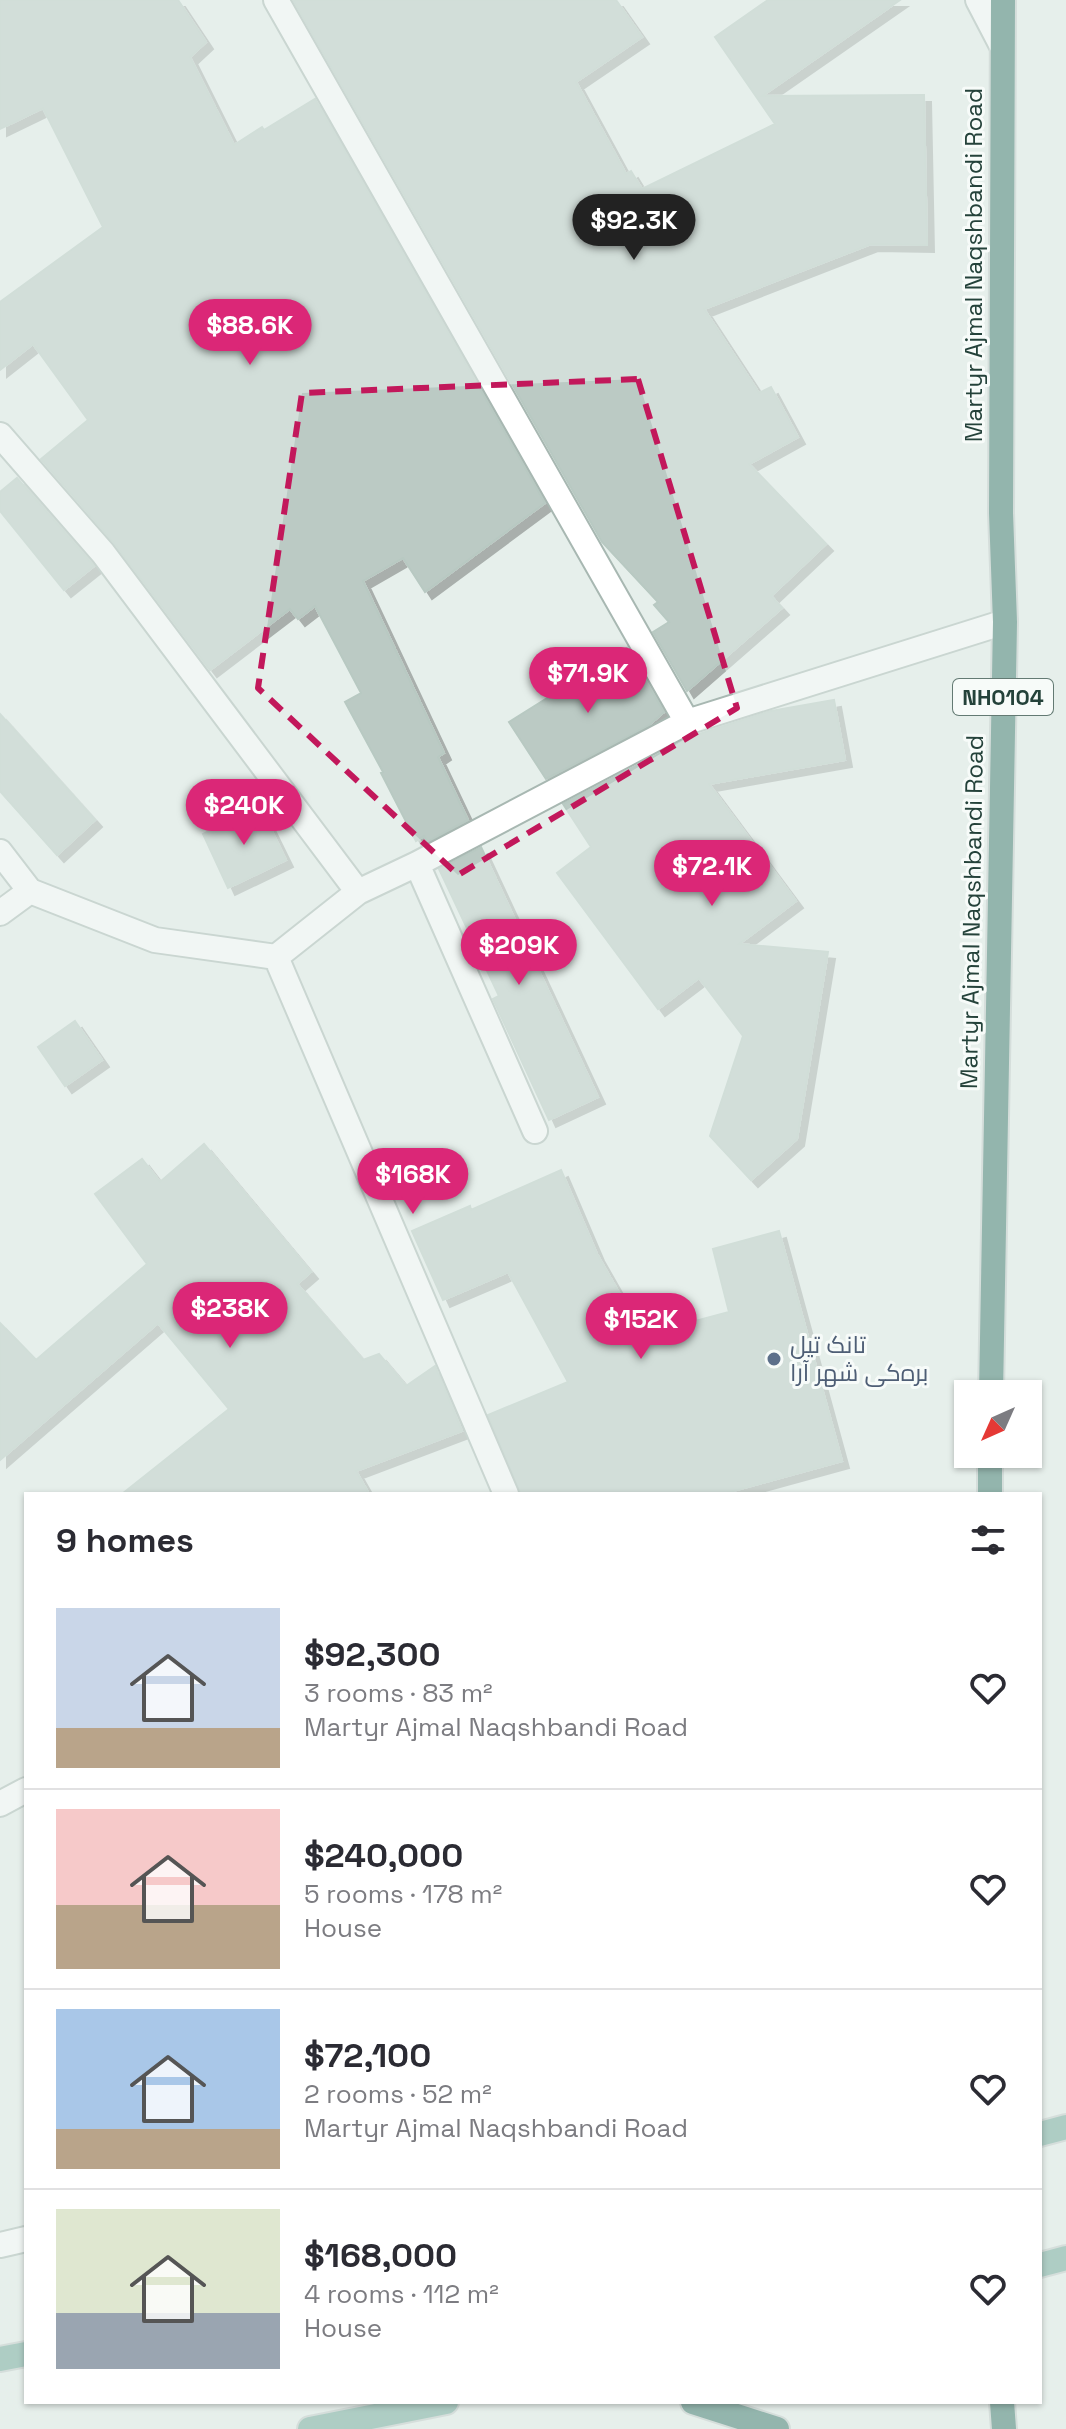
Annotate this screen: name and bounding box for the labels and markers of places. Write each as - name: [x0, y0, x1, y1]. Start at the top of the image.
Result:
- pin: $92.3K: [569, 194, 699, 262]
- pin: $88.6K: [185, 299, 315, 367]
- pin: $71.9K: [523, 647, 653, 715]
- pin: $240K: [188, 779, 300, 847]
- pin: $72.1K: [647, 840, 777, 908]
- pin: $209K: [463, 919, 575, 987]
- pin: $168K: [357, 1148, 469, 1216]
- pin: $238K: [174, 1282, 286, 1350]
- pin: $152K: [585, 1293, 697, 1361]
- place label: تانک تیل بره‌کی شهر آرا: [790, 1329, 928, 1388]
- marker: تانک تیل بره‌کی شهر آرا: [765, 1350, 783, 1368]

